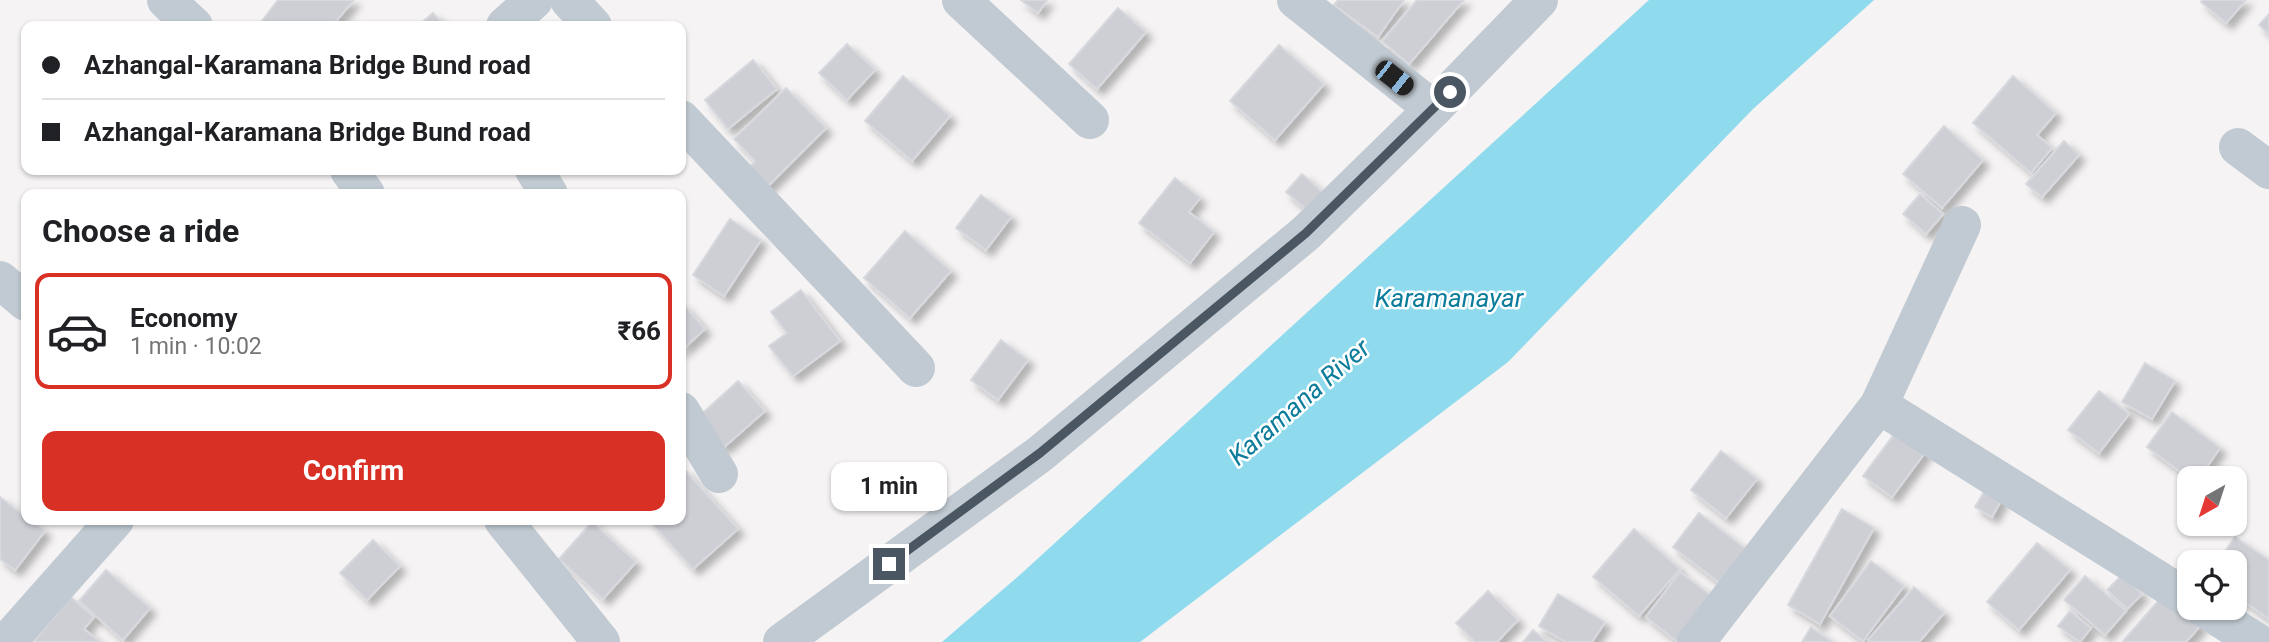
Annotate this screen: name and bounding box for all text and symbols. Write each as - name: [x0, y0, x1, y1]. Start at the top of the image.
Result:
- text: Azhangal-Karamana Bridge Bund road: [84, 50, 531, 80]
- car: [1371, 57, 1418, 99]
- route start: [1434, 76, 1466, 108]
- text: Azhangal-Karamana Bridge Bund road: [84, 117, 531, 147]
- text: Choose a ride: [42, 212, 239, 250]
- water label: Karamanayar: [1375, 283, 1525, 313]
- icon: car: [46, 300, 109, 363]
- text: Economy: [130, 303, 237, 333]
- text: ₹66: [617, 316, 661, 346]
- water label: Karamana River: [1222, 332, 1377, 471]
- text: 1 min · 10:02: [130, 333, 262, 360]
- button: Confirm: [42, 431, 665, 511]
- callout: 1 min: [831, 462, 947, 512]
- north arrow: [2177, 466, 2247, 536]
- map controls: [2177, 466, 2247, 620]
- text: 1 min: [860, 473, 918, 500]
- route end: [873, 548, 905, 580]
- button: locate: [2177, 550, 2247, 620]

